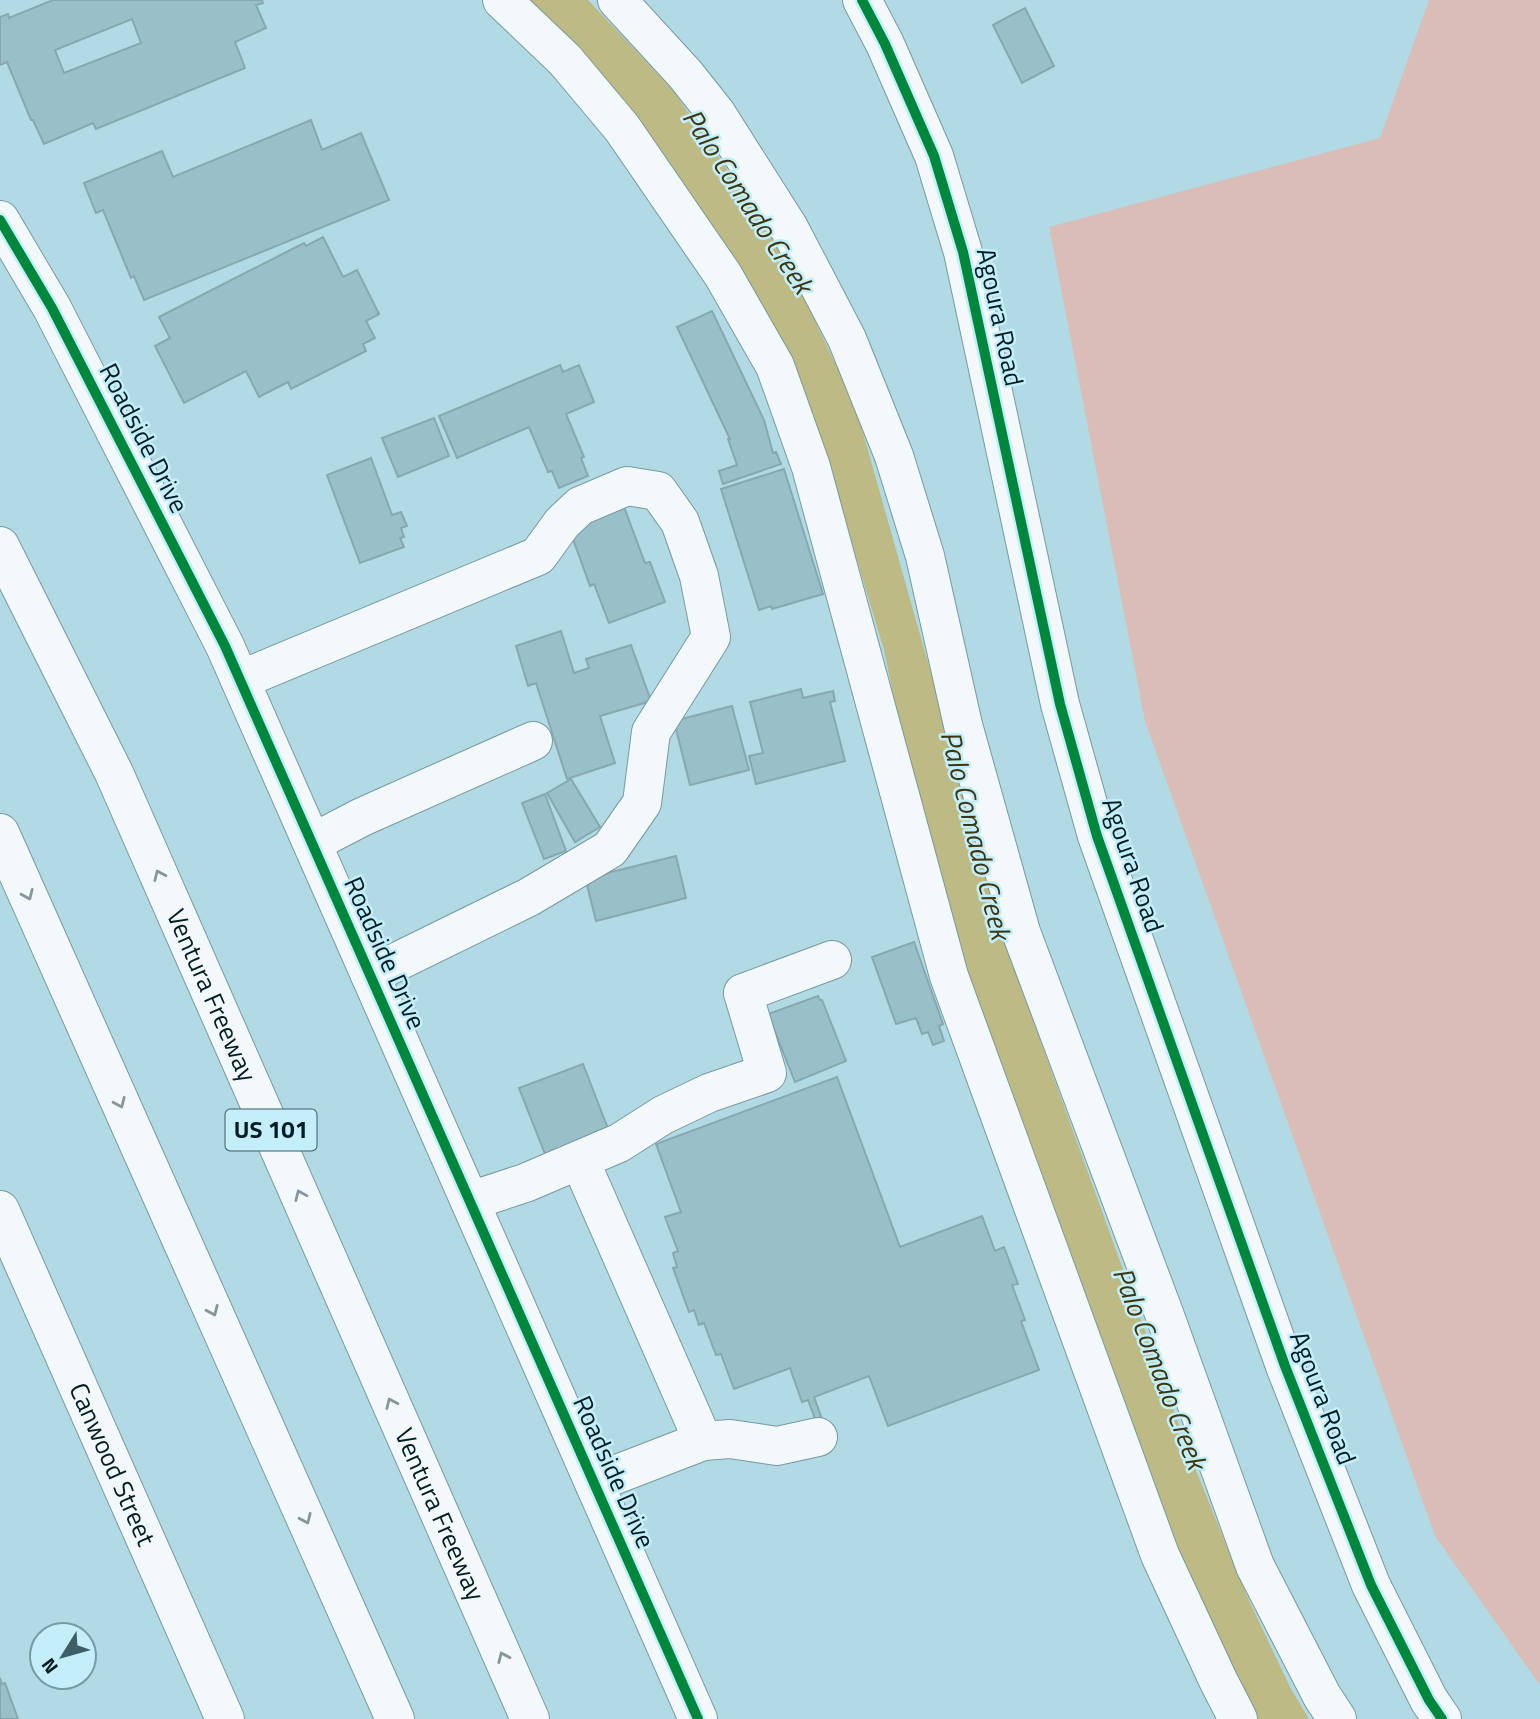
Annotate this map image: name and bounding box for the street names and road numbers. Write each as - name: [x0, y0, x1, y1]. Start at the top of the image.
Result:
- street label: Agoura Road: [967, 244, 1034, 390]
- street label: Roadside Drive: [90, 356, 199, 519]
- street label: Agoura Road: [1092, 792, 1175, 937]
- street label: Roadside Drive: [334, 870, 437, 1035]
- street label: Ventura Freeway: [157, 903, 267, 1088]
- road number: US 101: [226, 1110, 316, 1150]
- street label: Agoura Road: [1280, 1325, 1367, 1470]
- street label: Canwood Street: [60, 1376, 166, 1552]
- street label: Roadside Drive: [563, 1389, 666, 1554]
- street label: Ventura Freeway: [385, 1422, 496, 1607]

